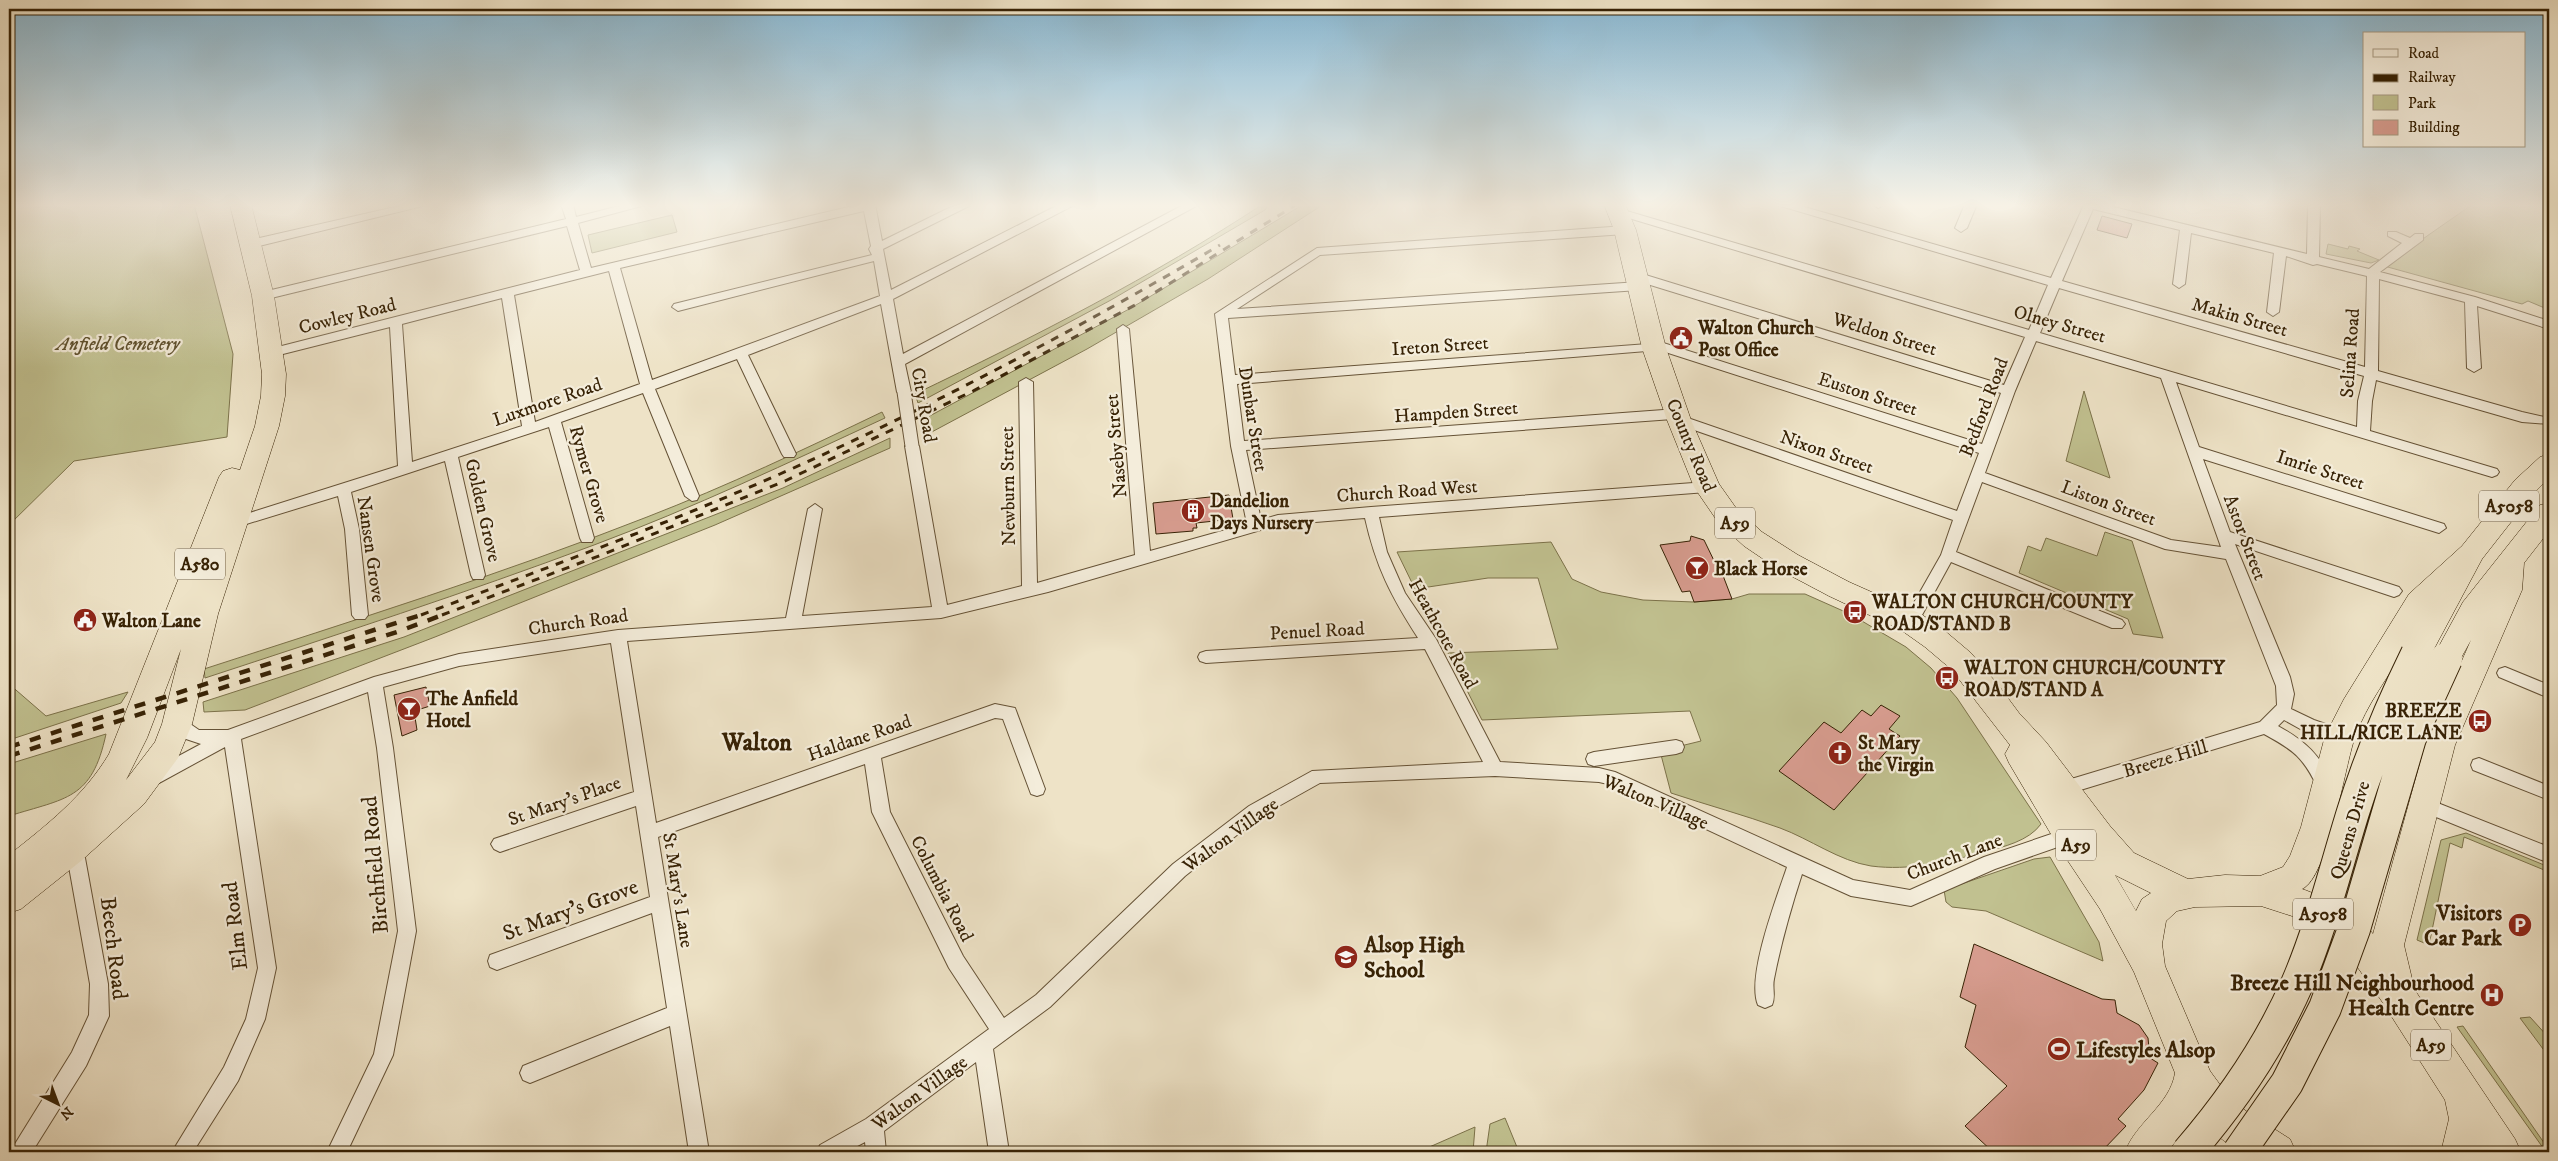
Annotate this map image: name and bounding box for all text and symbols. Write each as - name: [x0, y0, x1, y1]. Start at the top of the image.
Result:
- legend: [2363, 32, 2526, 148]
- text: Road: [2408, 44, 2440, 63]
- text: Railway: [2408, 68, 2456, 87]
- text: Park: [2408, 94, 2437, 113]
- text: Building: [2408, 118, 2460, 137]
- street label: Cowley Road: [296, 293, 399, 340]
- street label: Makin Street: [2189, 293, 2290, 342]
- street label: Olney Street: [2011, 300, 2108, 349]
- street label: Weldon Street: [1829, 307, 1939, 361]
- street label: Selina Road: [2336, 307, 2365, 399]
- place label: Walton Church Post Office: [1697, 317, 1815, 362]
- public building icon: Walton Church Post Office: [1668, 325, 1694, 351]
- street label: Ireton Street: [1391, 332, 1489, 361]
- park label: Anfield Cemetery: [54, 333, 181, 356]
- street label: Bedford Road: [1955, 354, 2014, 460]
- street label: Dunbar Street: [1233, 365, 1272, 474]
- street label: City Road: [906, 366, 942, 445]
- street label: Euston Street: [1815, 368, 1920, 421]
- street label: Luxmore Road: [490, 373, 606, 432]
- street label: Naseby Street: [1100, 393, 1132, 499]
- street label: County Road: [1661, 395, 1721, 496]
- street label: Hampden Street: [1393, 397, 1519, 428]
- street label: Rymer Grove: [564, 423, 613, 526]
- street label: Newburn Street: [996, 426, 1021, 546]
- street label: Nixon Street: [1777, 426, 1876, 479]
- street label: Imrie Street: [2274, 445, 2367, 495]
- street label: Golden Grove: [459, 456, 506, 564]
- street label: Church Road West: [1336, 475, 1478, 508]
- street label: Liston Street: [2058, 476, 2159, 531]
- place label: Dandelion Days Nursery: [1210, 490, 1314, 535]
- road number: A5058: [2479, 491, 2539, 522]
- street label: Astor Street: [2218, 492, 2271, 584]
- street label: Nansen Grove: [352, 495, 389, 604]
- building icon: Dandelion Days Nursery: [1180, 498, 1206, 524]
- road number: A59: [1715, 508, 1755, 538]
- road number: A580: [175, 548, 225, 580]
- bar icon: Black Horse: [1684, 555, 1710, 581]
- place label: Black Horse: [1714, 558, 1808, 581]
- street label: Heathcote Road: [1403, 575, 1483, 693]
- place label: WALTON CHURCH/COUNTY ROAD/STAND B: [1871, 591, 2134, 636]
- bus stop icon: WALTON CHURCH/COUNTY ROAD/STAND B: [1842, 599, 1868, 625]
- street label: Church Road: [527, 604, 630, 641]
- public building icon: Walton Lane: [72, 607, 98, 633]
- place label: Walton Lane: [101, 610, 201, 633]
- street label: Penuel Road: [1269, 618, 1365, 645]
- place label: WALTON CHURCH/COUNTY ROAD/STAND A: [1963, 657, 2226, 702]
- bus stop icon: WALTON CHURCH/COUNTY ROAD/STAND A: [1934, 665, 1960, 691]
- place label: The Anfield Hotel: [425, 688, 519, 733]
- bar icon: The Anfield Hotel: [396, 696, 422, 722]
- place label: BREEZE HILL/RICE LANE: [2300, 700, 2463, 745]
- bus stop icon: BREEZE HILL/RICE LANE: [2467, 708, 2493, 734]
- street label: Haldane Road: [804, 710, 915, 767]
- district label: Walton: [721, 728, 792, 758]
- place label: St Mary the Virgin: [1858, 732, 1935, 777]
- street label: Breeze Hill: [2120, 736, 2211, 783]
- church icon: St Mary the Virgin: [1827, 740, 1853, 766]
- street label: Walton Village: [1598, 769, 1712, 835]
- street label: St Mary's Place: [505, 771, 624, 831]
- street label: Queens Drive: [2325, 778, 2376, 882]
- street label: Walton Village: [1178, 793, 1283, 878]
- street label: Birchfield Road: [356, 795, 395, 935]
- street label: Church Lane: [1904, 829, 2006, 886]
- road number: A59: [2056, 830, 2096, 860]
- street label: St Mary's Lane: [657, 831, 698, 950]
- street label: Columbia Road: [905, 832, 979, 946]
- street label: St Mary's Grove: [499, 873, 642, 947]
- street label: Elm Road: [217, 880, 254, 972]
- street label: Beech Road: [94, 895, 133, 1001]
- road number: A5058: [2293, 899, 2353, 930]
- place label: Visitors Car Park: [2424, 900, 2503, 952]
- parking icon: Visitors Car Park: [2507, 912, 2533, 938]
- place label: Alsop High School: [1363, 932, 1465, 984]
- school or university icon: Alsop High School: [1333, 944, 1359, 970]
- place label: Breeze Hill Neighbourhood Health Centre: [2230, 970, 2475, 1022]
- hospital icon: Breeze Hill Neighbourhood Health Centre: [2479, 982, 2505, 1008]
- road number: A59: [2411, 1030, 2451, 1060]
- sports icon: Lifestyles Alsop: [2046, 1036, 2072, 1062]
- place label: Lifestyles Alsop: [2076, 1037, 2215, 1064]
- street label: Walton Village: [867, 1051, 972, 1136]
- north arrow: [32, 1078, 82, 1128]
- text: N: [55, 1102, 76, 1124]

